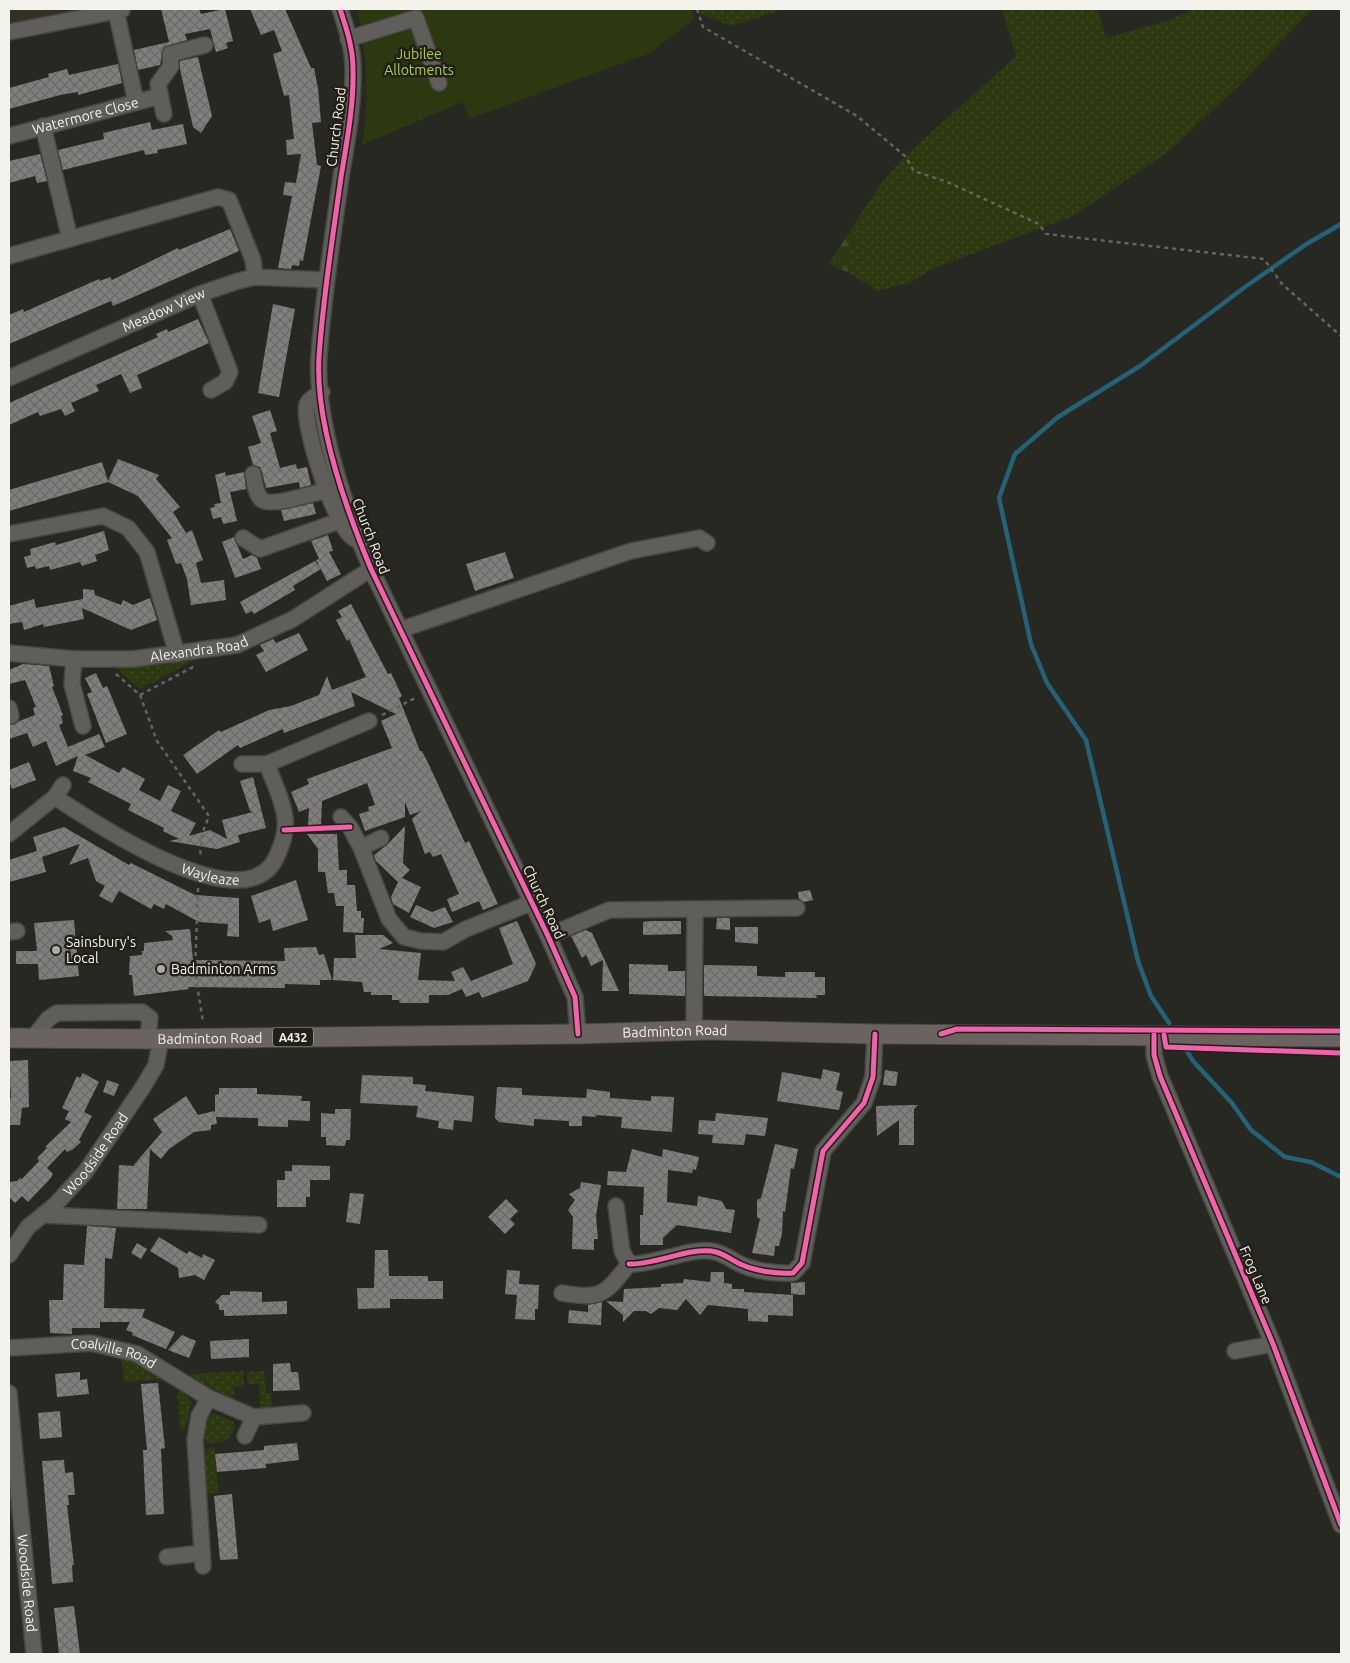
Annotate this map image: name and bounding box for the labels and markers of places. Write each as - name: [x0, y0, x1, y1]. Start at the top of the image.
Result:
- place label: Sainsbury's Local: [66, 934, 136, 966]
- marker: Sainsbury's Local: [50, 944, 62, 956]
- place label: Badminton Arms: [171, 961, 276, 977]
- marker: Badminton Arms: [155, 963, 167, 975]

